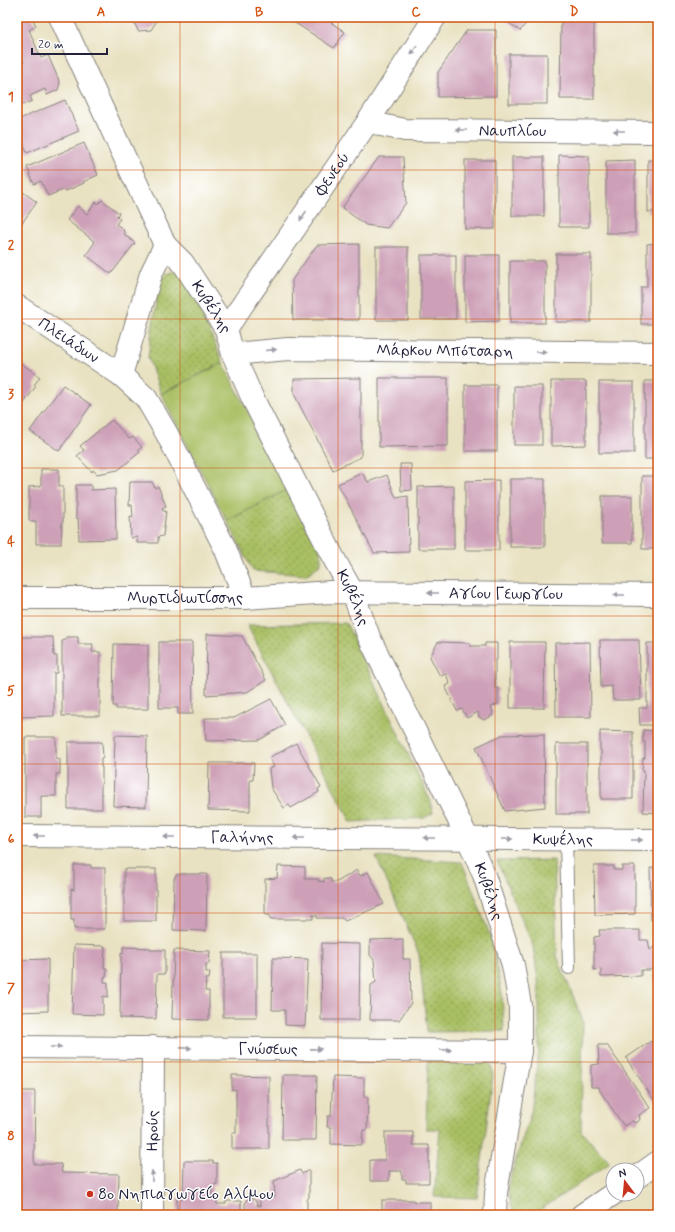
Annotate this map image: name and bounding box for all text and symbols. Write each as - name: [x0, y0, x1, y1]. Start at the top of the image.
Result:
- text: A: [97, 4, 105, 21]
- text: B: [255, 4, 264, 21]
- text: C: [411, 4, 421, 21]
- text: D: [570, 4, 579, 21]
- scale bar: [32, 30, 107, 56]
- text: 20 m: [38, 37, 64, 53]
- one-way arrow: [410, 45, 418, 55]
- text: 1: [8, 89, 14, 106]
- street label: Ναυπλίου: [479, 120, 546, 142]
- one-way arrow: [454, 127, 467, 133]
- one-way arrow: [612, 128, 625, 134]
- street label: Φενεού: [309, 148, 354, 200]
- one-way arrow: [299, 211, 307, 221]
- text: 2: [8, 237, 15, 254]
- street label: Κυβέλης: [187, 276, 237, 335]
- street label: Πλειάδων: [34, 312, 103, 368]
- street label: Μάρκου Μπότσαρη: [376, 339, 513, 362]
- one-way arrow: [265, 347, 277, 354]
- one-way arrow: [535, 348, 547, 355]
- text: 3: [8, 386, 14, 403]
- text: 4: [7, 534, 15, 551]
- street label: Κυβέλης: [331, 566, 375, 629]
- street label: Αγίου Γεωργίου: [449, 583, 563, 605]
- street label: Μυρτιδιωτίσσης: [127, 588, 243, 609]
- one-way arrow: [426, 590, 439, 596]
- one-way arrow: [612, 592, 625, 598]
- text: 5: [7, 683, 15, 700]
- street label: Γαλήνης: [210, 827, 274, 848]
- street label: Κυψέλης: [533, 828, 593, 850]
- text: 6: [8, 831, 15, 848]
- one-way arrow: [32, 833, 45, 839]
- one-way arrow: [162, 834, 175, 840]
- one-way arrow: [293, 834, 305, 841]
- one-way arrow: [422, 835, 435, 841]
- one-way arrow: [501, 836, 514, 842]
- one-way arrow: [631, 836, 643, 843]
- street label: Κυβέλης: [469, 859, 508, 923]
- text: 7: [7, 980, 15, 997]
- street label: Γνώσεως: [238, 1038, 298, 1060]
- one-way arrow: [50, 1044, 63, 1050]
- one-way arrow: [180, 1045, 193, 1051]
- one-way arrow: [310, 1046, 323, 1052]
- one-way arrow: [440, 1047, 453, 1053]
- street label: Ηρούς: [142, 1110, 163, 1152]
- text: 8: [7, 1128, 15, 1145]
- north arrow: [605, 1162, 645, 1202]
- text: N: [617, 1166, 628, 1181]
- one-way arrow: [149, 1169, 155, 1182]
- place label: 8ο Νηπιαγωγείο Αλίμου: [98, 1184, 273, 1205]
- marker: 8ο Νηπιαγωγείο Αλίμου: [85, 1189, 95, 1199]

